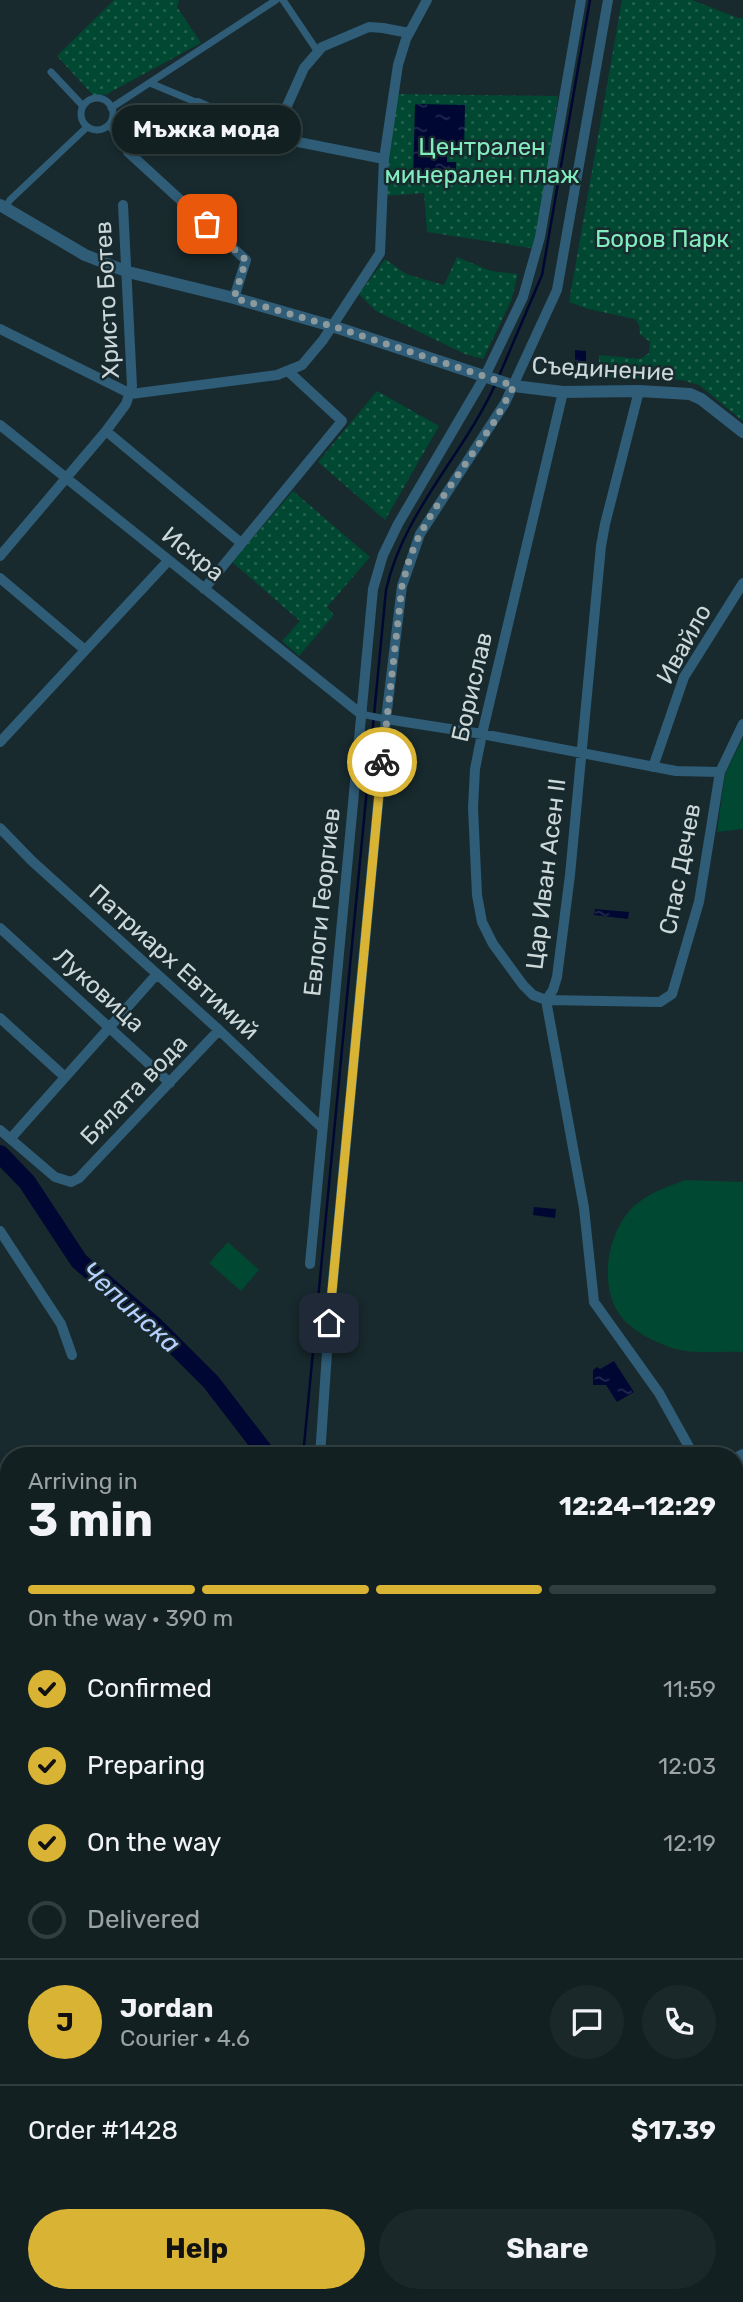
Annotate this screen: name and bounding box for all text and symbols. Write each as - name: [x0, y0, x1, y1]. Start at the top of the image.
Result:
- callout: Мъжка мода: [113, 105, 302, 154]
- text: Мъжка мода: [133, 115, 280, 143]
- park label: Централен минерален плаж: [385, 133, 580, 189]
- pin: [177, 194, 237, 254]
- icon: bag: [188, 205, 226, 243]
- street label: Христо Ботев: [89, 221, 125, 379]
- park label: Боров Парк: [595, 225, 729, 253]
- street label: Съединение: [531, 351, 675, 387]
- street label: Искра: [156, 521, 230, 587]
- street label: Ивайло: [651, 599, 717, 689]
- street label: Борислав: [446, 629, 498, 745]
- courier: [347, 727, 417, 797]
- icon: bike: [363, 743, 401, 781]
- street label: Цар Иван Асен II: [520, 777, 572, 971]
- street label: Спас Дечев: [654, 801, 706, 937]
- street label: Евлоги Георгиев: [298, 806, 346, 998]
- street label: Патриарх Евтимий: [83, 878, 265, 1046]
- street label: Луковица: [48, 942, 150, 1038]
- street label: Бялата вода: [75, 1029, 193, 1151]
- water label: Чепинска: [75, 1255, 186, 1360]
- pin: [299, 1293, 359, 1353]
- icon: home: [310, 1304, 348, 1342]
- text: Arriving in: [28, 1467, 138, 1495]
- text: 12:24–12:29: [559, 1491, 716, 1522]
- text: 3 min: [28, 1493, 153, 1548]
- text: On the way · 390 m: [28, 1604, 233, 1632]
- icon: check: [28, 1670, 66, 1708]
- text: Confirmed: [87, 1673, 212, 1704]
- text: 11:59: [663, 1675, 716, 1703]
- icon: check: [28, 1747, 66, 1785]
- text: Preparing: [87, 1750, 205, 1781]
- text: 12:03: [658, 1752, 716, 1780]
- icon: check: [28, 1824, 66, 1862]
- text: On the way: [87, 1827, 221, 1858]
- text: 12:19: [663, 1829, 716, 1857]
- text: Delivered: [87, 1904, 200, 1935]
- button: chat: [550, 1985, 624, 2059]
- button: phone: [642, 1985, 716, 2059]
- text: Jordan: [120, 1993, 213, 2024]
- text: J: [56, 2007, 74, 2038]
- text: Courier · 4.6: [120, 2024, 250, 2052]
- text: Order #1428: [28, 2115, 178, 2146]
- text: $17.39: [631, 2115, 716, 2146]
- button: Help: [28, 2209, 365, 2289]
- button: Share: [379, 2209, 716, 2289]

